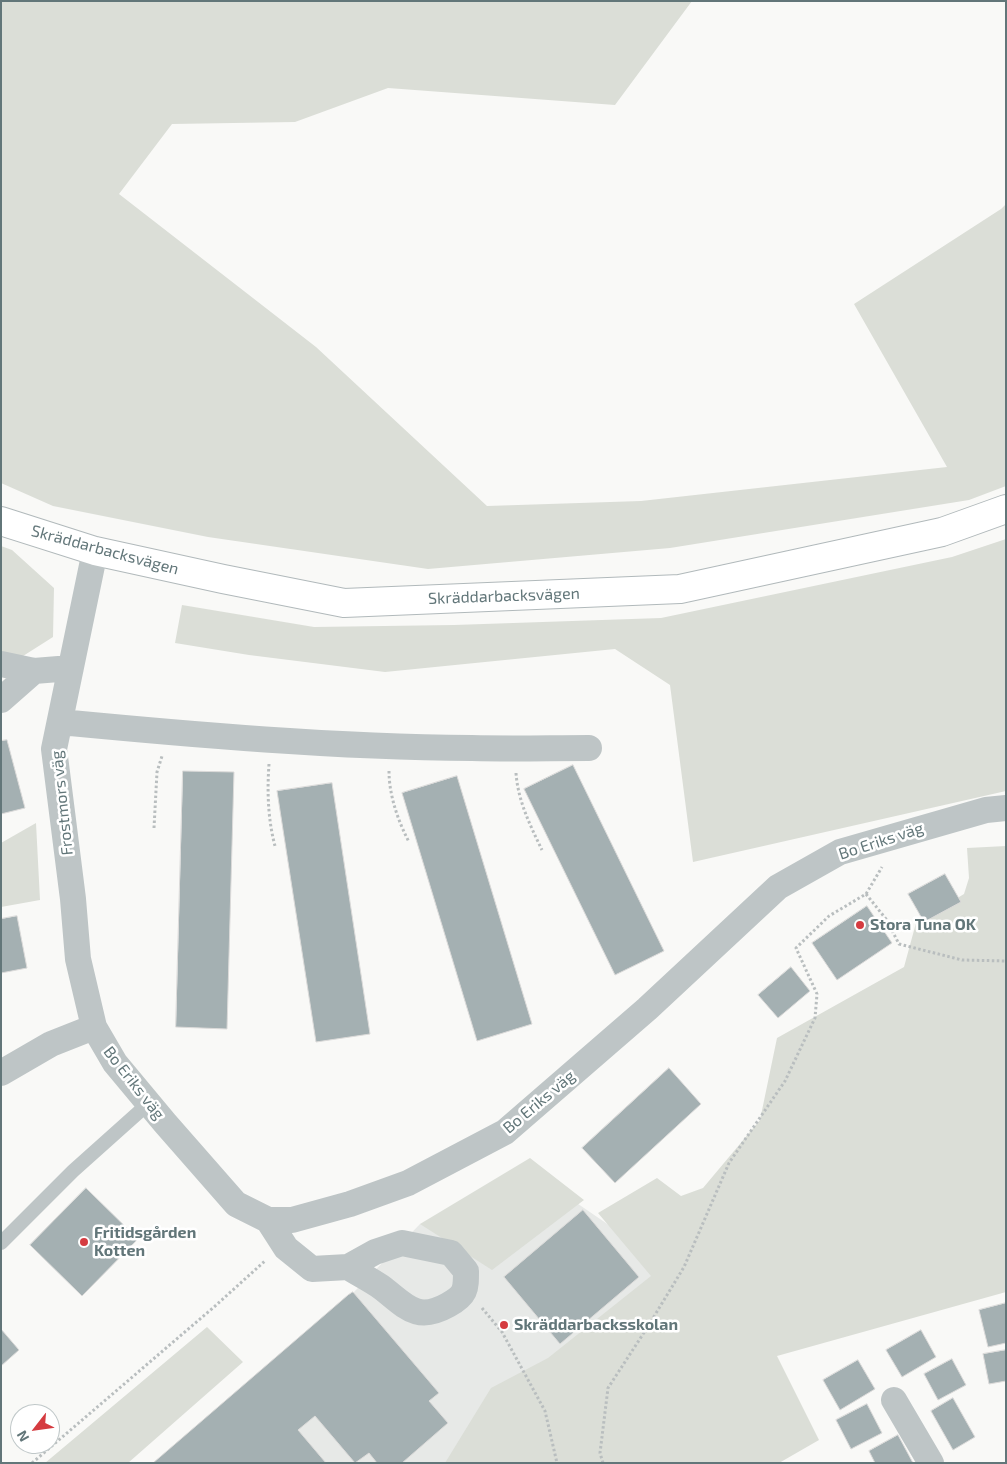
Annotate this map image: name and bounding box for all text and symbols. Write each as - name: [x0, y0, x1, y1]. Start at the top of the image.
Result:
- street label: Skräddarbacksvägen: [29, 521, 181, 579]
- street label: Skräddarbacksvägen: [428, 584, 580, 608]
- street label: Frostmors väg: [47, 750, 77, 856]
- street label: Bo Eriks väg: [836, 818, 926, 864]
- place label: Stora Tuna OK: [870, 915, 976, 935]
- marker: Stora Tuna OK: [854, 919, 866, 931]
- street label: Bo Eriks väg: [99, 1042, 169, 1124]
- street label: Bo Eriks väg: [499, 1066, 579, 1138]
- place label: Fritidsgården Kotten: [94, 1223, 196, 1261]
- marker: Fritidsgården Kotten: [78, 1236, 90, 1248]
- place label: Skräddarbacksskolan: [514, 1315, 678, 1335]
- marker: Skräddarbacksskolan: [498, 1319, 510, 1331]
- north arrow: [10, 1404, 60, 1454]
- text: N: [13, 1428, 32, 1445]

